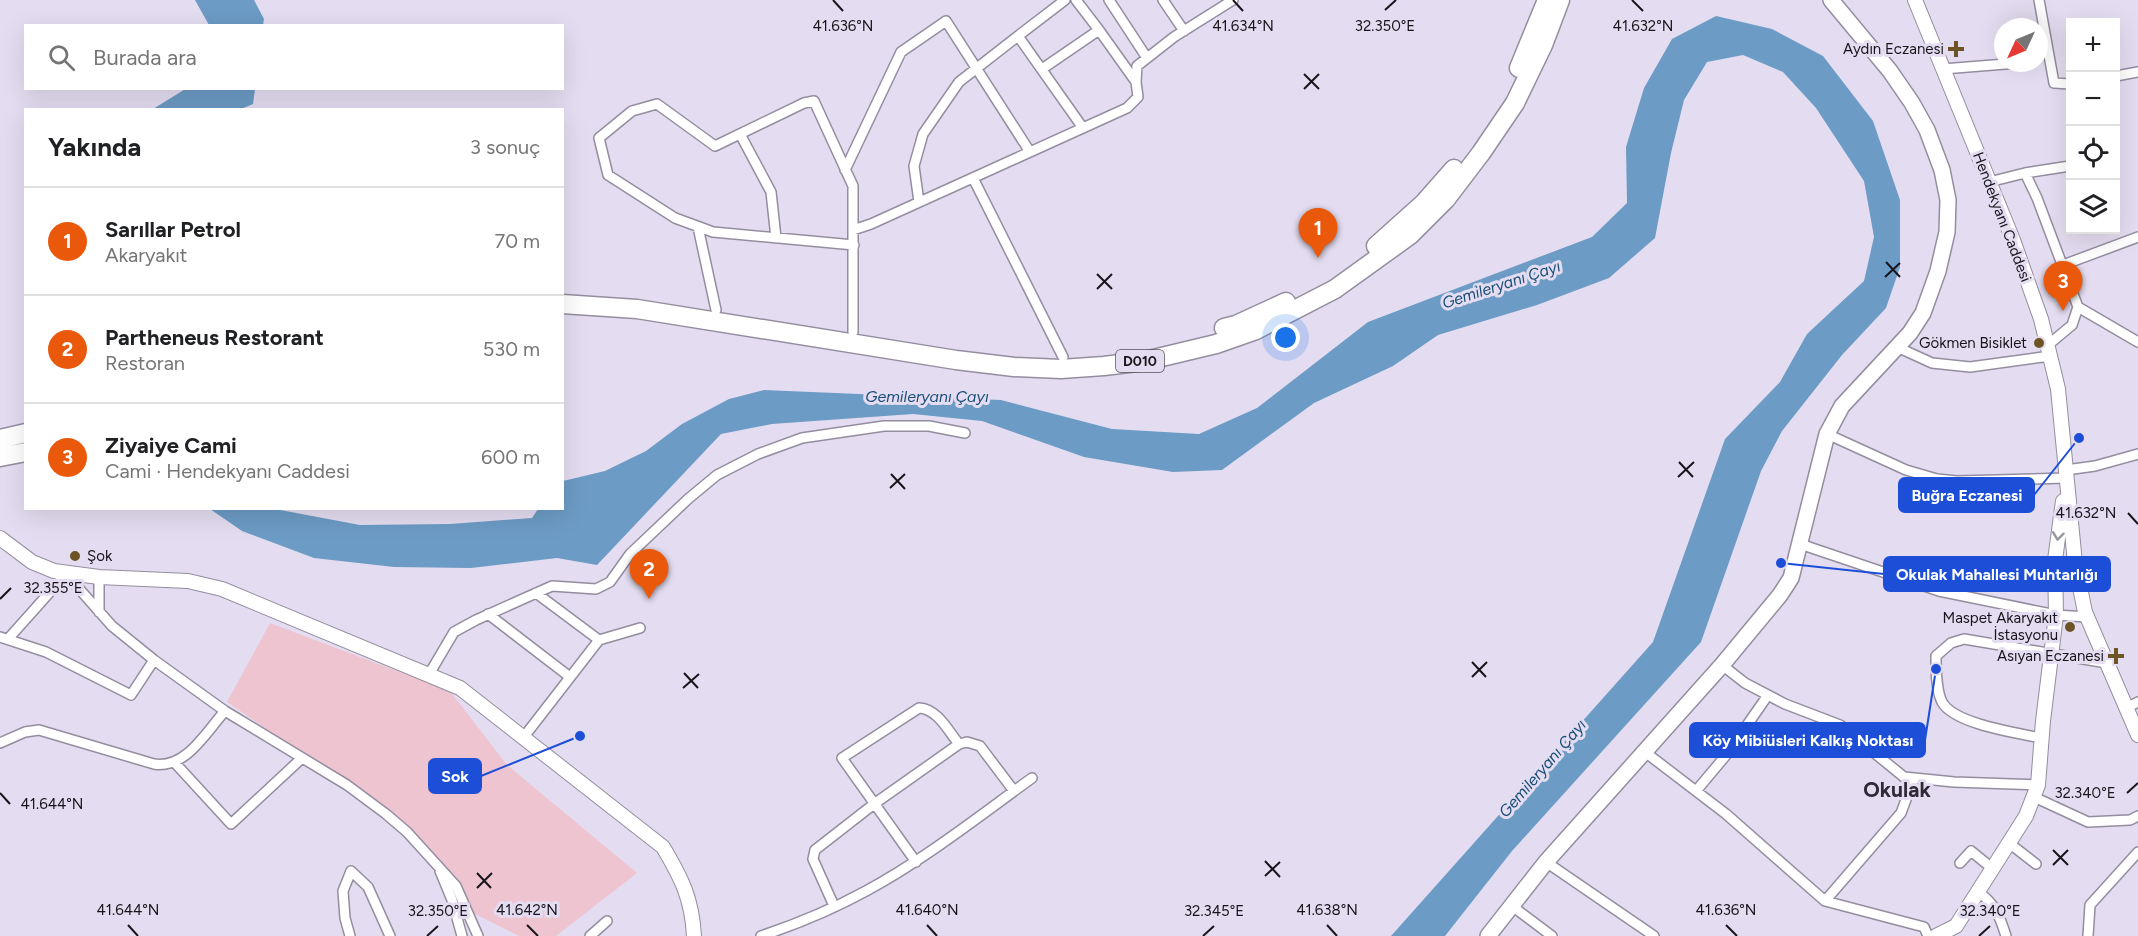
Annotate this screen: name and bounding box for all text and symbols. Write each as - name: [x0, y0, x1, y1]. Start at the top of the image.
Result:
- text: 41.636°N: [813, 17, 873, 35]
- text: 41.634°N: [1212, 17, 1274, 35]
- text: 32.350°E: [1355, 17, 1415, 35]
- text: 41.632°N: [1613, 17, 1673, 35]
- north arrow: [1994, 18, 2048, 72]
- map controls: [2066, 18, 2120, 234]
- button: +: [2066, 18, 2120, 72]
- search box: [24, 24, 564, 90]
- place label: Aydın Eczanesi: [1843, 40, 1944, 58]
- icon: search: [45, 41, 78, 74]
- marker: Aydın Eczanesi: [1949, 42, 1963, 56]
- text: Burada ara: [93, 44, 197, 71]
- button: −: [2066, 72, 2120, 126]
- button: locate: [2066, 126, 2120, 180]
- text: Yakında: [48, 131, 141, 163]
- text: 3 sonuç: [470, 135, 540, 159]
- street label: Hendekyanı Caddesi: [1969, 149, 2035, 285]
- button: layers: [2066, 180, 2120, 234]
- pin: 1: [1298, 208, 1338, 258]
- text: Sarıllar Petrol: [105, 216, 241, 243]
- text: 1: [63, 229, 72, 253]
- text: 70 m: [494, 229, 540, 253]
- text: Akaryakıt: [105, 243, 187, 267]
- water label: Gemileryanı Çayı: [1440, 256, 1563, 313]
- pin: 3: [2044, 262, 2082, 311]
- your location: [1271, 323, 1300, 352]
- text: Partheneus Restorant: [105, 324, 324, 351]
- place label: Gökmen Bisiklet: [1919, 334, 2027, 352]
- marker: Gökmen Bisiklet: [2032, 336, 2046, 350]
- text: 2: [62, 337, 73, 361]
- text: 530 m: [483, 337, 540, 361]
- road number: D010: [1116, 350, 1164, 372]
- text: Restoran: [105, 351, 185, 375]
- water label: Gemileryanı Çayı: [865, 387, 989, 406]
- text: Ziyaiye Cami: [105, 432, 237, 459]
- text: 3: [62, 445, 73, 469]
- text: 600 m: [481, 445, 540, 469]
- text: Cami · Hendekyanı Caddesi: [105, 459, 350, 483]
- callout: Buğra Eczanesi: [1899, 478, 2034, 512]
- text: Buğra Eczanesi: [1912, 486, 2022, 505]
- text: 41.632°N: [2056, 504, 2116, 522]
- one-way arrow: [2053, 531, 2065, 540]
- place label: Şok: [87, 547, 113, 565]
- marker: Şok: [68, 549, 82, 563]
- pin: 2: [630, 550, 668, 599]
- callout: Okulak Mahallesi Muhtarlığı: [1884, 557, 2110, 591]
- text: Okulak Mahallesi Muhtarlığı: [1896, 565, 2098, 584]
- text: 32.355°E: [23, 579, 83, 597]
- place label: Maspet Akaryakıt İstasyonu: [1942, 609, 2058, 644]
- marker: Maspet Akaryakıt İstasyonu: [2063, 620, 2077, 634]
- place label: Asıyan Eczanesi: [1997, 647, 2104, 665]
- marker: Asıyan Eczanesi: [2109, 649, 2123, 663]
- water label: Gemileryanı Çayı: [1495, 715, 1590, 821]
- callout: Köy Mibiüsleri Kalkış Noktası: [1690, 723, 1925, 757]
- text: Köy Mibiüsleri Kalkış Noktası: [1703, 731, 1913, 750]
- callout: Sok: [429, 759, 481, 793]
- text: Sok: [441, 767, 469, 786]
- district label: Okulak: [1863, 777, 1931, 802]
- text: 32.340°E: [2054, 784, 2116, 802]
- text: 41.644°N: [21, 795, 83, 813]
- text: 41.644°N: [97, 901, 159, 919]
- text: 41.642°N: [496, 901, 558, 919]
- text: 41.640°N: [895, 901, 959, 919]
- text: 41.638°N: [1296, 901, 1358, 919]
- text: 41.636°N: [1696, 901, 1756, 919]
- text: 32.350°E: [408, 902, 468, 920]
- text: 32.345°E: [1184, 902, 1244, 920]
- text: 32.340°E: [1959, 902, 2021, 920]

